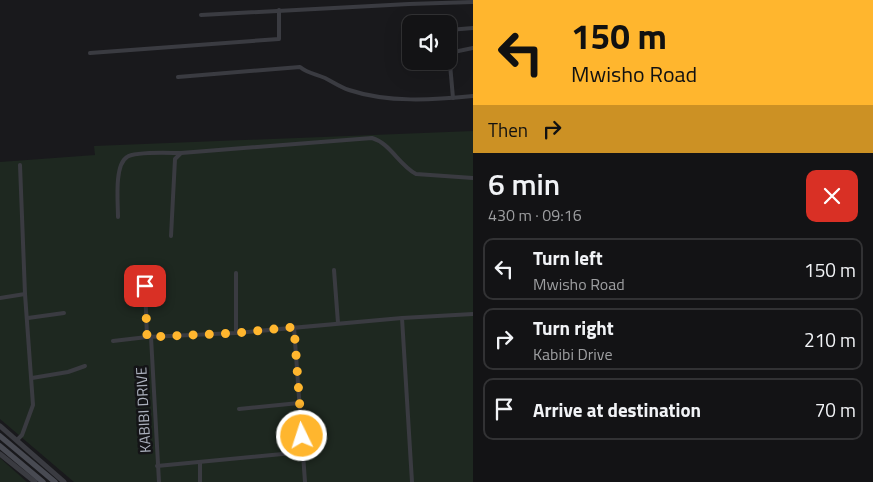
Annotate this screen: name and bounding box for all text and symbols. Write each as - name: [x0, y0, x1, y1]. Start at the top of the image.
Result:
- text: 150 m: [571, 9, 667, 63]
- map controls: [402, 15, 457, 70]
- button: sound: [402, 15, 457, 70]
- icon: left: [488, 20, 553, 85]
- text: Mwisho Road: [571, 57, 697, 91]
- text: Then: [488, 115, 528, 144]
- icon: right: [538, 115, 566, 143]
- text: 6 min: [488, 161, 560, 207]
- button: close: [806, 170, 858, 222]
- text: 430 m · 09:16: [488, 203, 582, 227]
- text: Turn left: [533, 243, 603, 272]
- icon: left: [490, 255, 518, 283]
- text: 150 m: [804, 255, 856, 284]
- pin: [124, 265, 166, 307]
- icon: arrive: [131, 272, 159, 300]
- text: Mwisho Road: [533, 272, 625, 296]
- text: Turn right: [533, 313, 614, 342]
- icon: right: [490, 325, 518, 353]
- text: 210 m: [804, 325, 856, 354]
- text: Kabibi Drive: [533, 342, 612, 366]
- street label: KABIBI DRIVE: [129, 366, 157, 454]
- icon: arrive: [490, 395, 518, 423]
- text: Arrive at destination: [533, 395, 701, 424]
- text: 70 m: [815, 395, 856, 424]
- position arrow: [275, 409, 327, 461]

